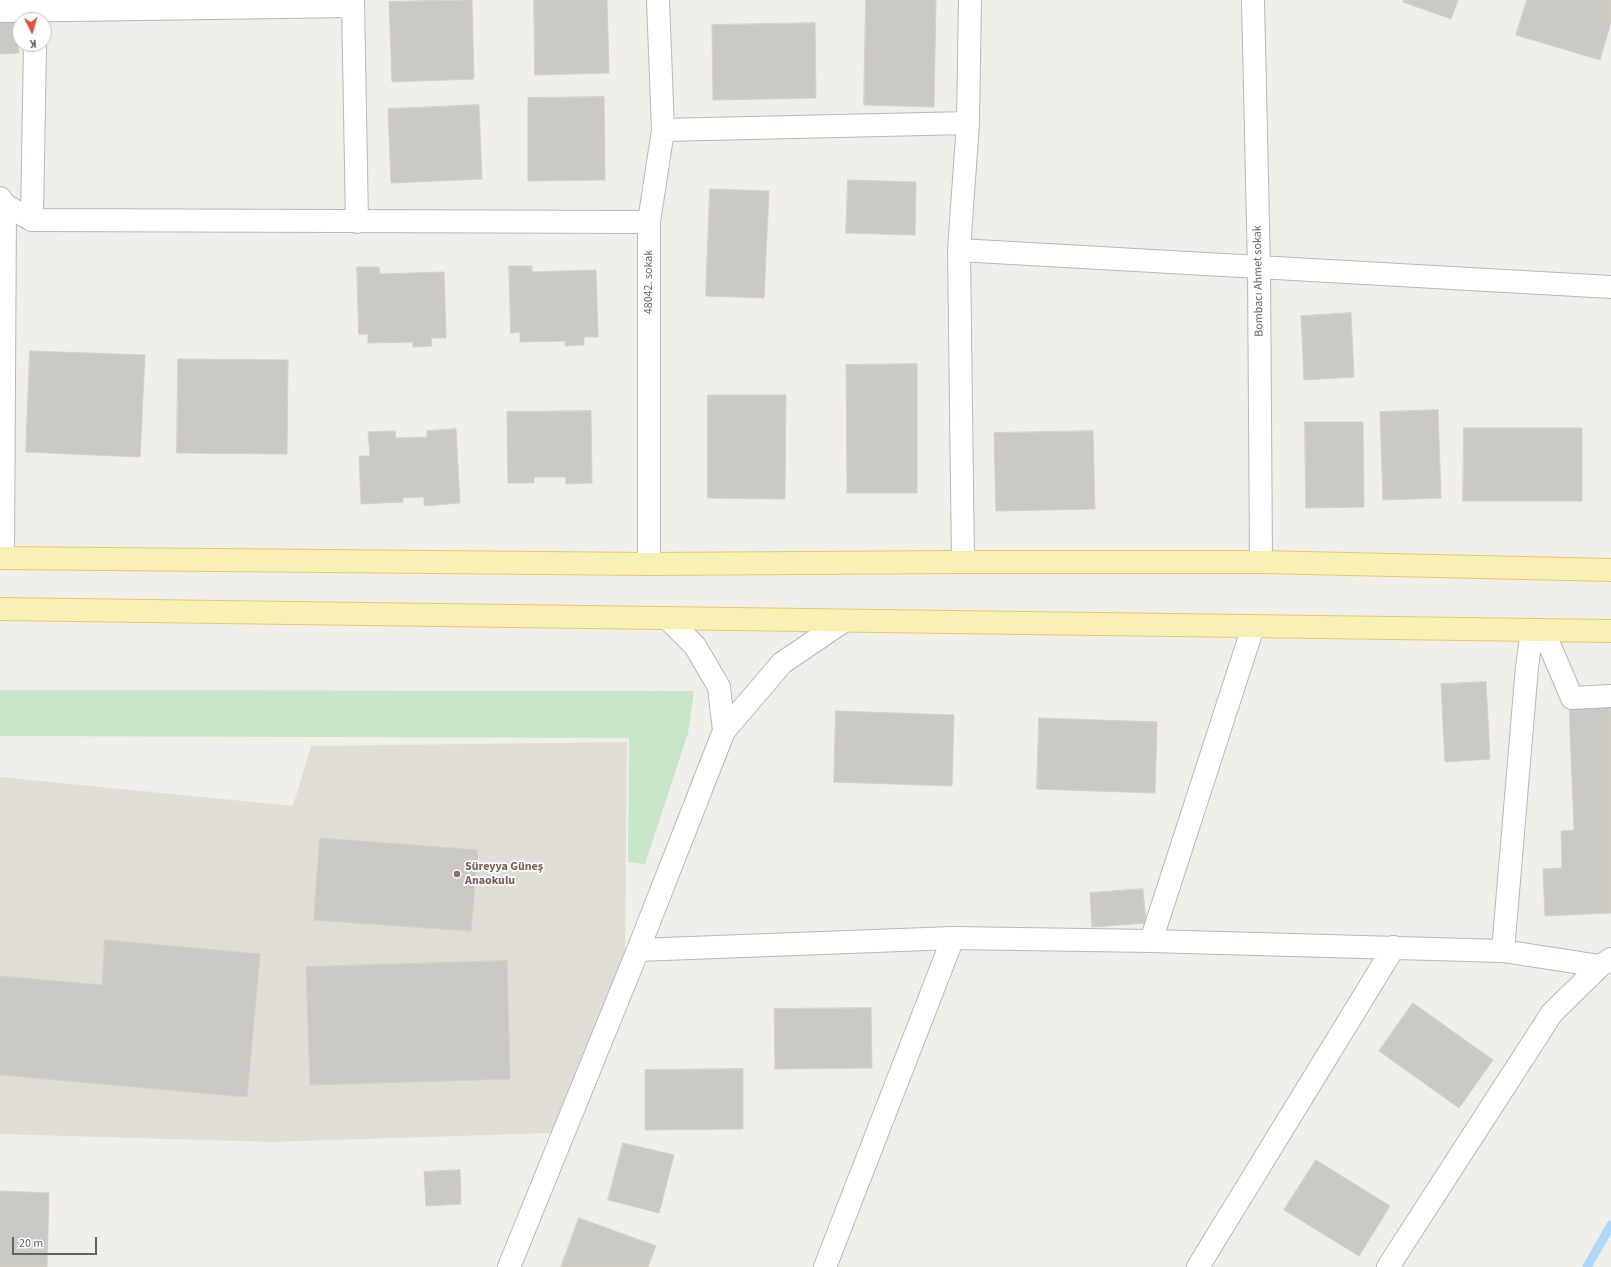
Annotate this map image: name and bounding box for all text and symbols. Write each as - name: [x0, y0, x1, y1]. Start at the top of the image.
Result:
- north arrow: [12, 12, 52, 52]
- text: K: [29, 36, 37, 51]
- street label: Bombacı Ahmet sokak: [1251, 225, 1267, 337]
- street label: 48042. sokak: [642, 250, 656, 314]
- place label: Süreyya Güneş Anaokulu: [465, 860, 543, 888]
- marker: Süreyya Güneş Anaokulu: [452, 869, 462, 879]
- scale bar: [14, 1229, 99, 1255]
- text: 20 m: [19, 1235, 43, 1252]

